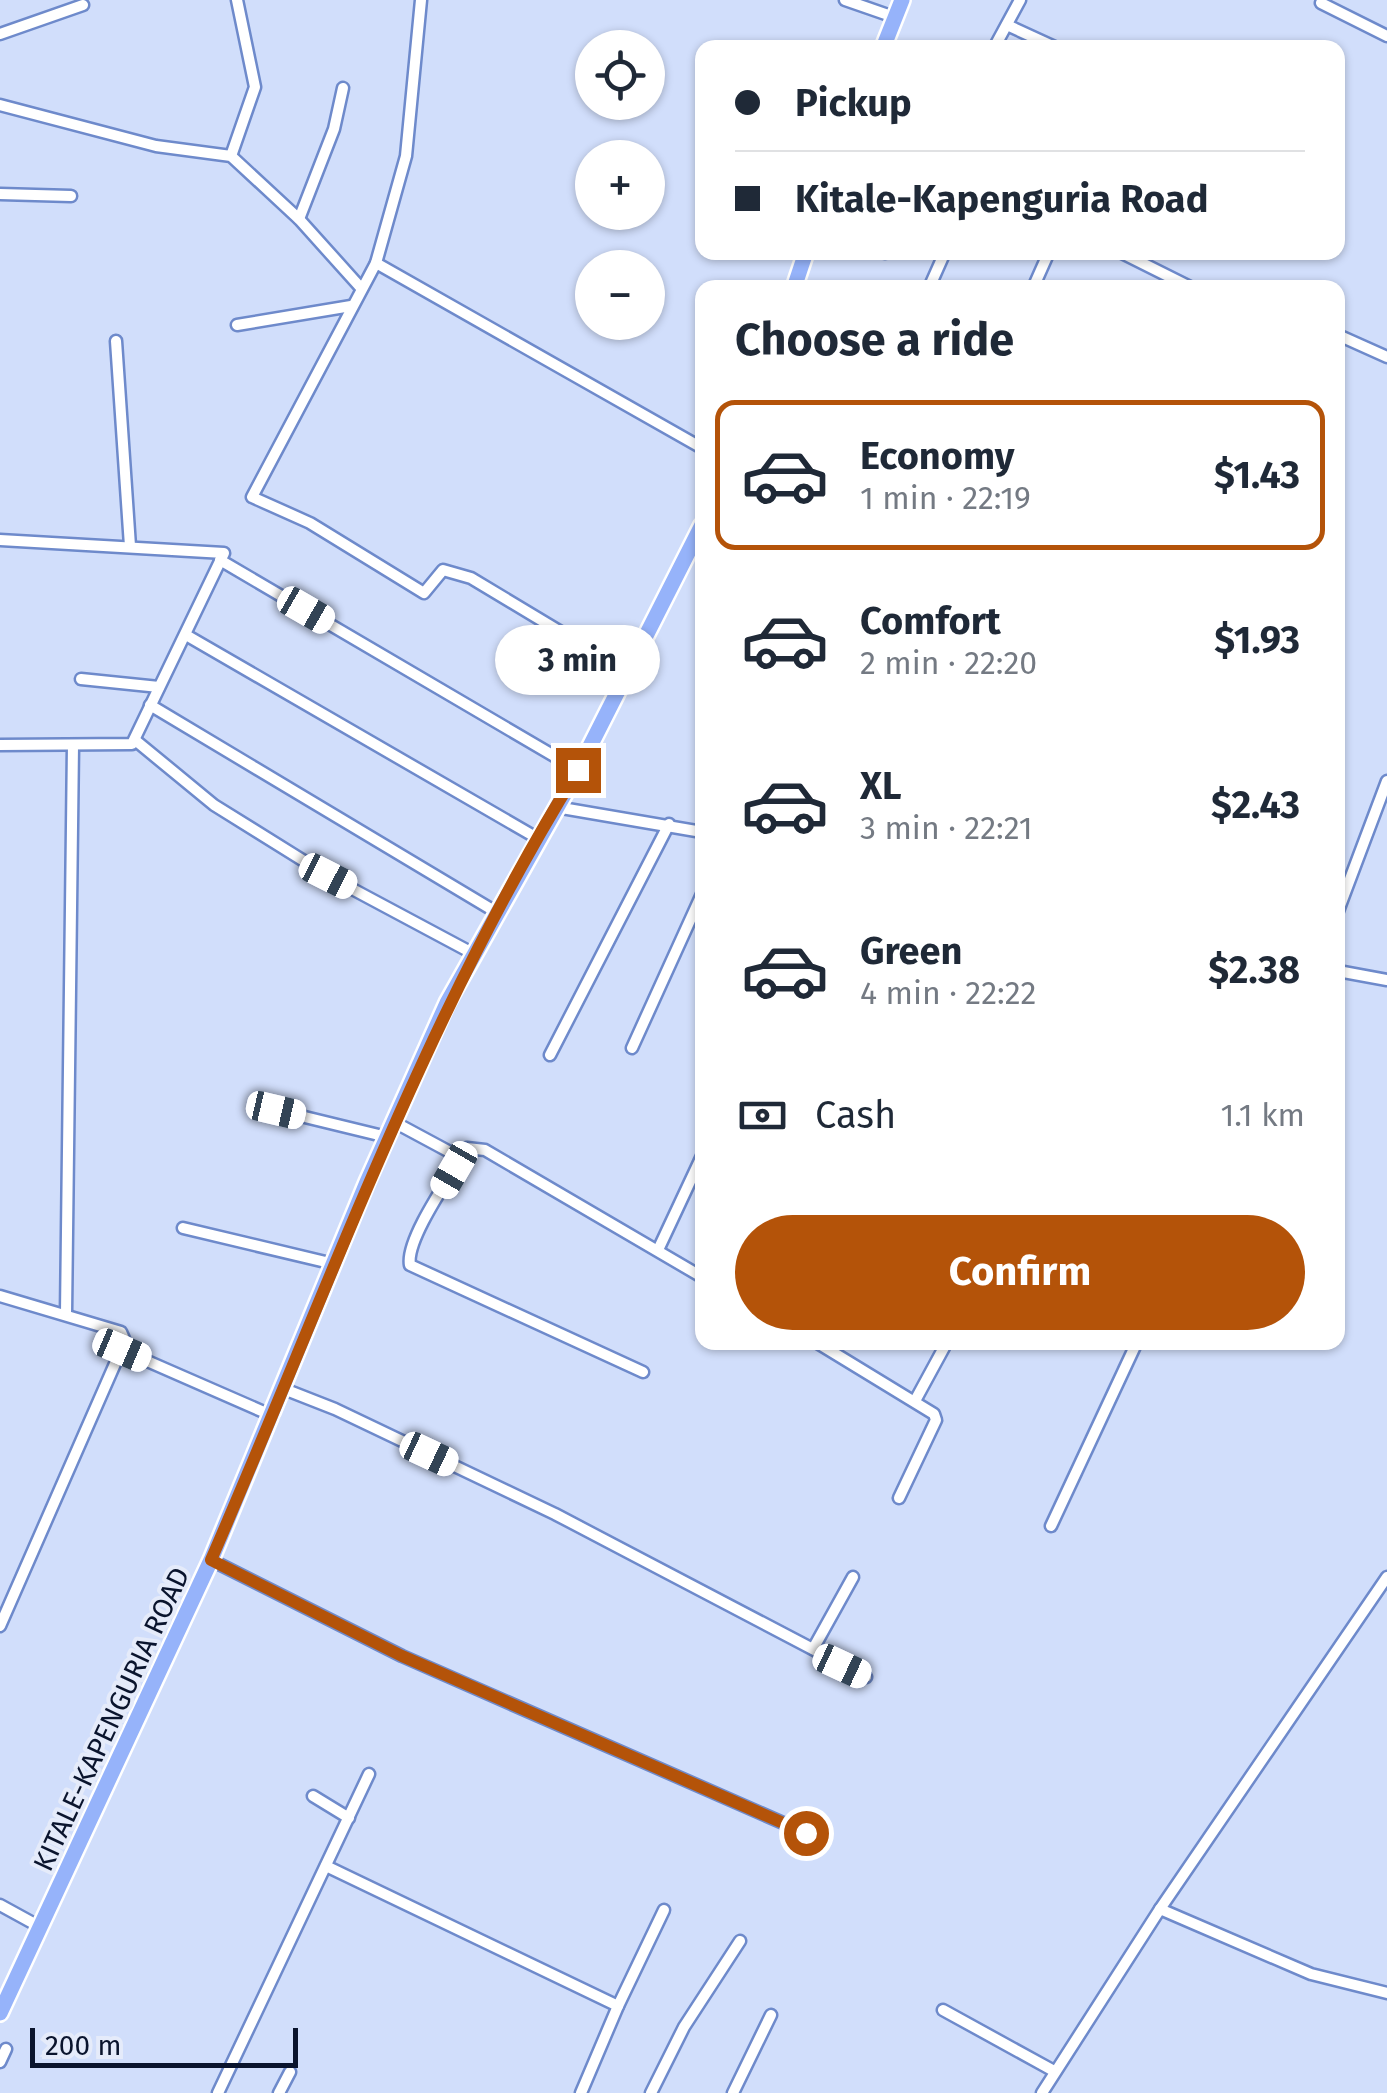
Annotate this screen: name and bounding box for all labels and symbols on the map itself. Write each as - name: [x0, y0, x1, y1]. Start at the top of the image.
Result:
- car: [273, 582, 339, 638]
- callout: 3 min: [496, 625, 660, 695]
- route end: [556, 748, 601, 793]
- car: [294, 849, 362, 903]
- car: [243, 1089, 309, 1131]
- car: [426, 1137, 482, 1203]
- car: [89, 1324, 155, 1376]
- car: [395, 1428, 463, 1480]
- street label: KITALE-KAPENGURIA ROAD: [27, 1562, 196, 1876]
- car: [808, 1640, 876, 1692]
- route start: [784, 1811, 829, 1856]
- scale bar: [30, 2023, 298, 2068]

